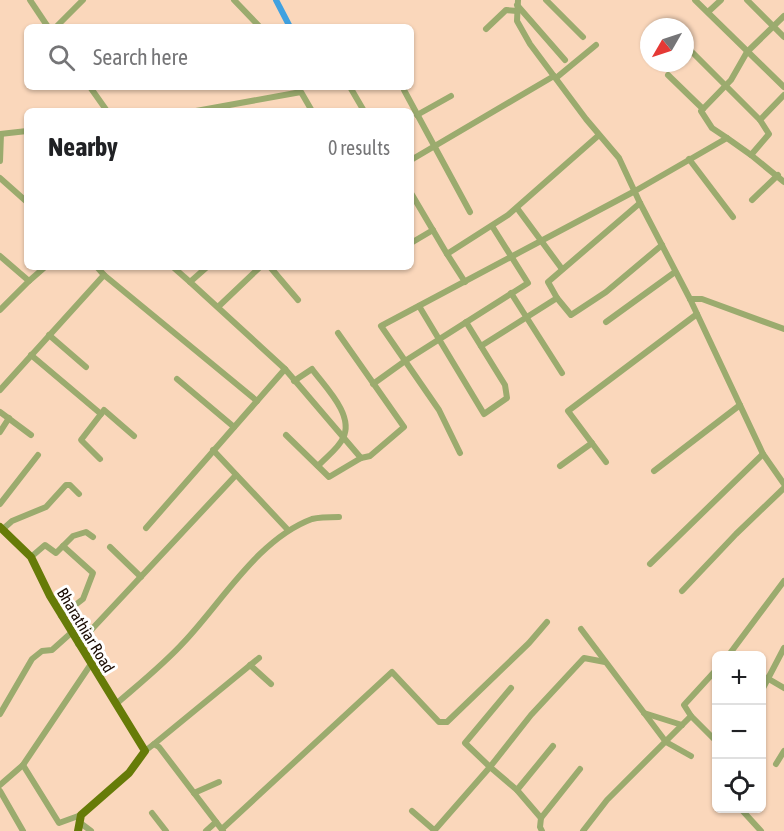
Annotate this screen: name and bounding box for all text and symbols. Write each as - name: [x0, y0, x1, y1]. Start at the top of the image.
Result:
- north arrow: [640, 18, 694, 72]
- search box: [24, 24, 414, 90]
- icon: search: [45, 41, 78, 74]
- text: Search here: [93, 44, 188, 70]
- text: Nearby: [48, 132, 118, 162]
- text: 0 results: [328, 136, 390, 159]
- street label: Bharathiar Road: [54, 584, 118, 676]
- map controls: [712, 651, 766, 813]
- button: +: [712, 651, 766, 705]
- button: −: [712, 705, 766, 759]
- button: locate: [712, 759, 766, 813]

